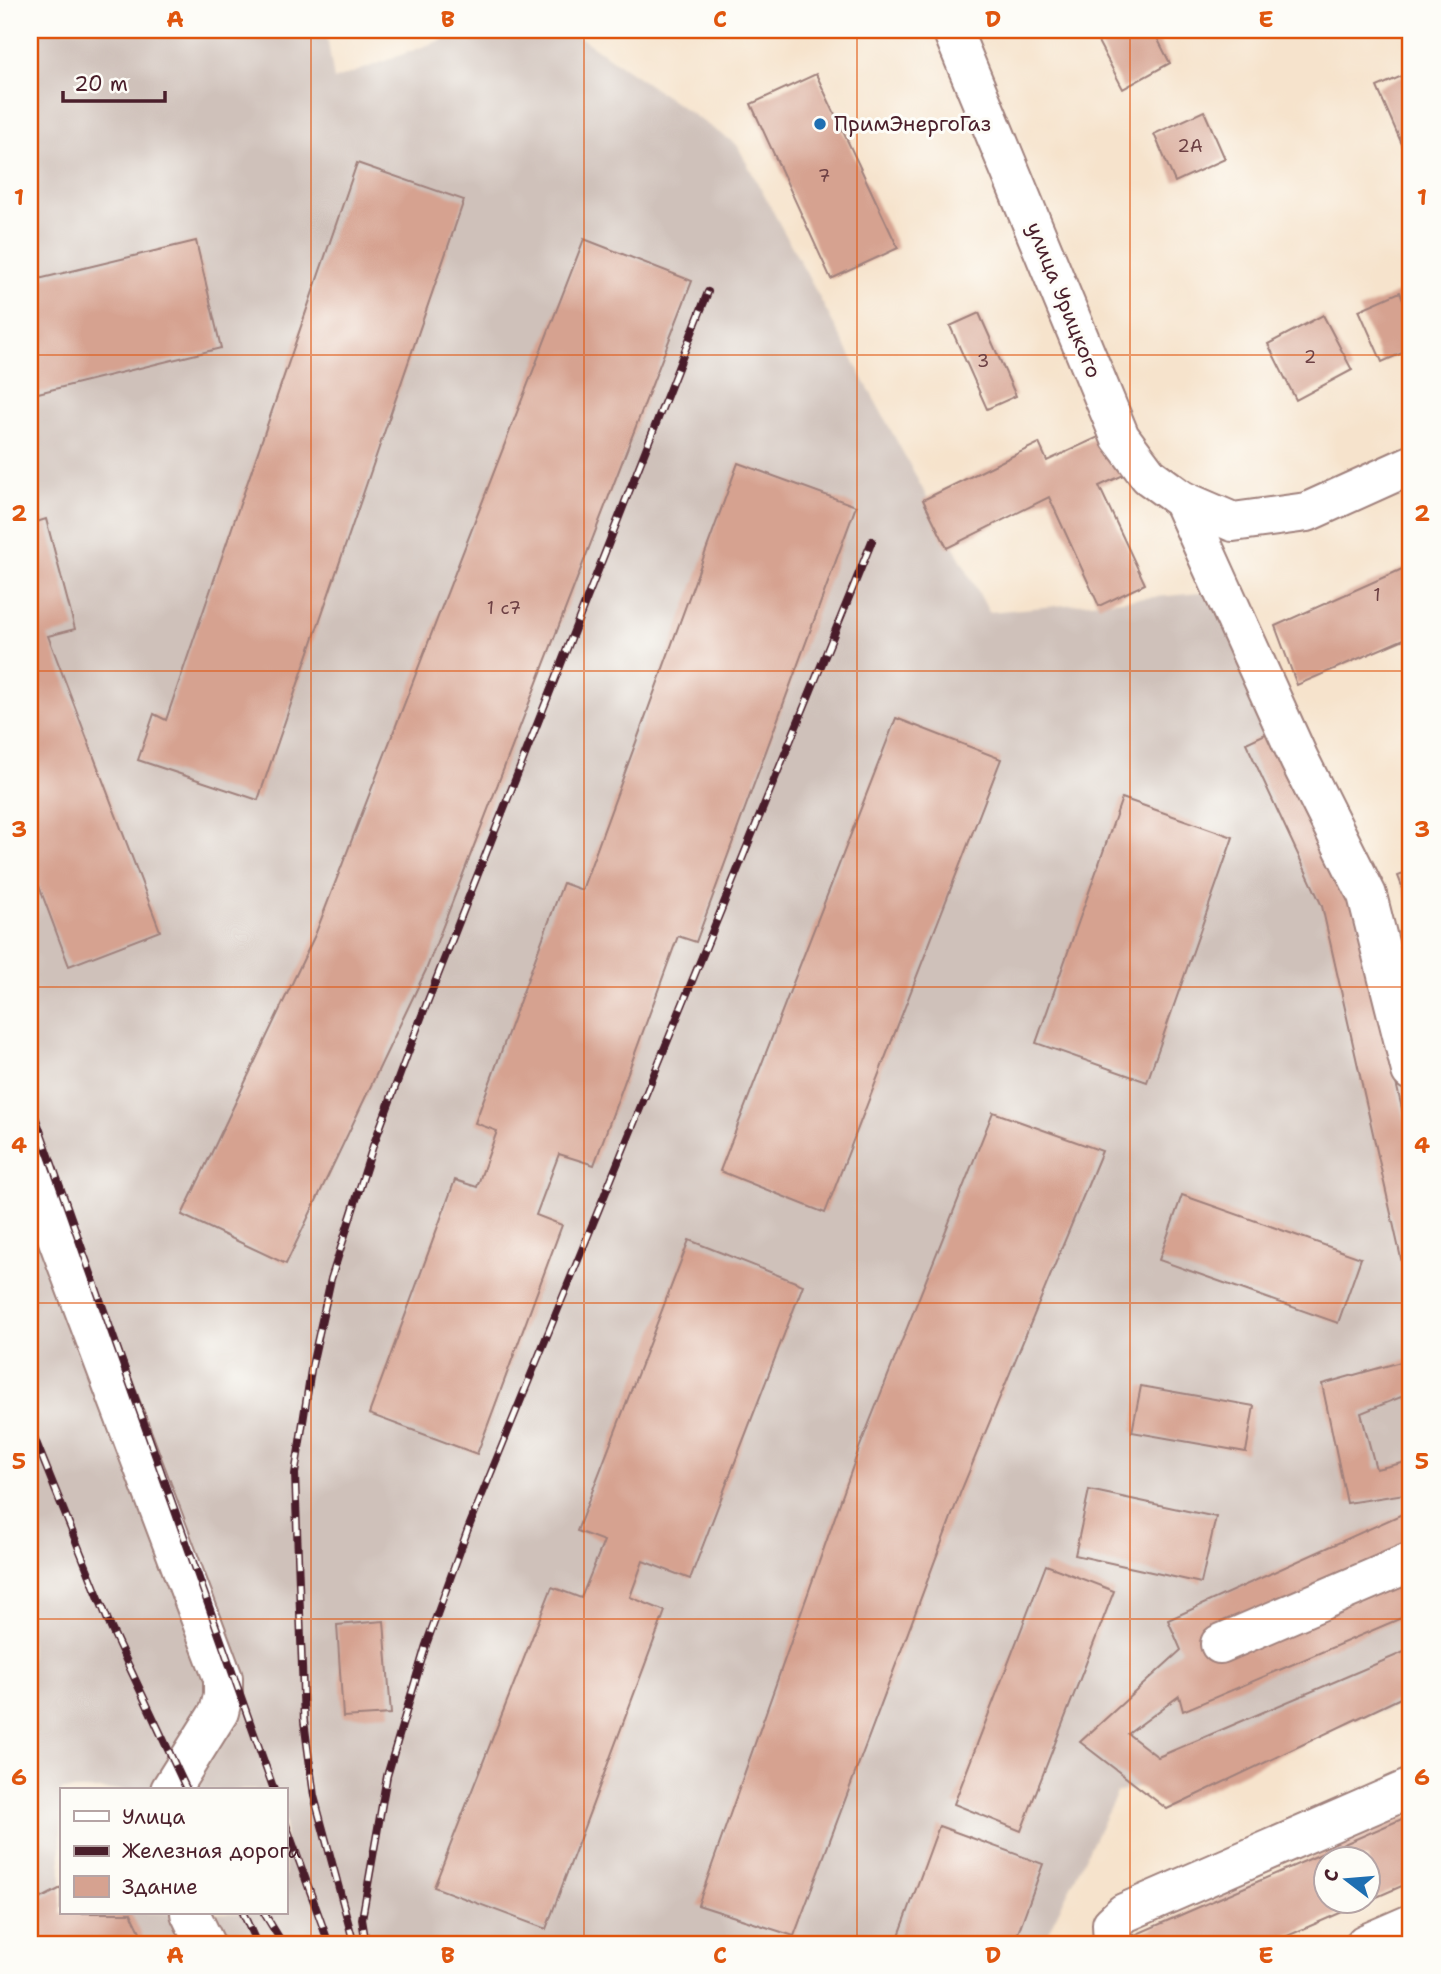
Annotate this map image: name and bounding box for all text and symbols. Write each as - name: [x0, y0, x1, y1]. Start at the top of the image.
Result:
- text: A: [166, 4, 184, 34]
- text: B: [441, 4, 455, 34]
- text: C: [713, 4, 727, 34]
- text: D: [985, 4, 1001, 34]
- text: E: [1258, 4, 1274, 34]
- scale bar: [63, 60, 164, 104]
- text: 20 m: [74, 70, 128, 98]
- place label: ПримЭнергоГаз: [834, 110, 991, 138]
- marker: ПримЭнергоГаз: [812, 116, 828, 132]
- house number: 2А: [1177, 134, 1203, 158]
- house number: 7: [818, 164, 830, 188]
- text: 1: [14, 182, 24, 212]
- text: 1: [1417, 182, 1427, 212]
- street label: улица Урицкого: [1020, 218, 1108, 382]
- house number: 2: [1304, 345, 1316, 369]
- house number: 3: [977, 349, 989, 373]
- text: 2: [11, 498, 27, 528]
- text: 2: [1414, 498, 1430, 528]
- house number: 1: [1373, 583, 1381, 607]
- house number: 1 с7: [487, 596, 521, 620]
- text: 3: [11, 814, 27, 844]
- text: 3: [1414, 814, 1430, 844]
- text: 4: [11, 1130, 27, 1160]
- text: 4: [1414, 1130, 1430, 1160]
- text: 5: [12, 1446, 26, 1476]
- text: 5: [1415, 1446, 1429, 1476]
- text: 6: [11, 1762, 27, 1792]
- text: 6: [1414, 1762, 1430, 1792]
- legend: [60, 1788, 287, 1914]
- text: Улица: [122, 1803, 185, 1831]
- text: Железная дорога: [122, 1837, 301, 1865]
- north arrow: [1312, 1844, 1382, 1914]
- text: С: [1318, 1866, 1345, 1885]
- text: Здание: [122, 1873, 198, 1901]
- text: A: [166, 1940, 184, 1970]
- text: B: [441, 1940, 455, 1970]
- text: C: [713, 1940, 727, 1970]
- text: D: [985, 1940, 1001, 1970]
- text: E: [1258, 1940, 1274, 1970]

